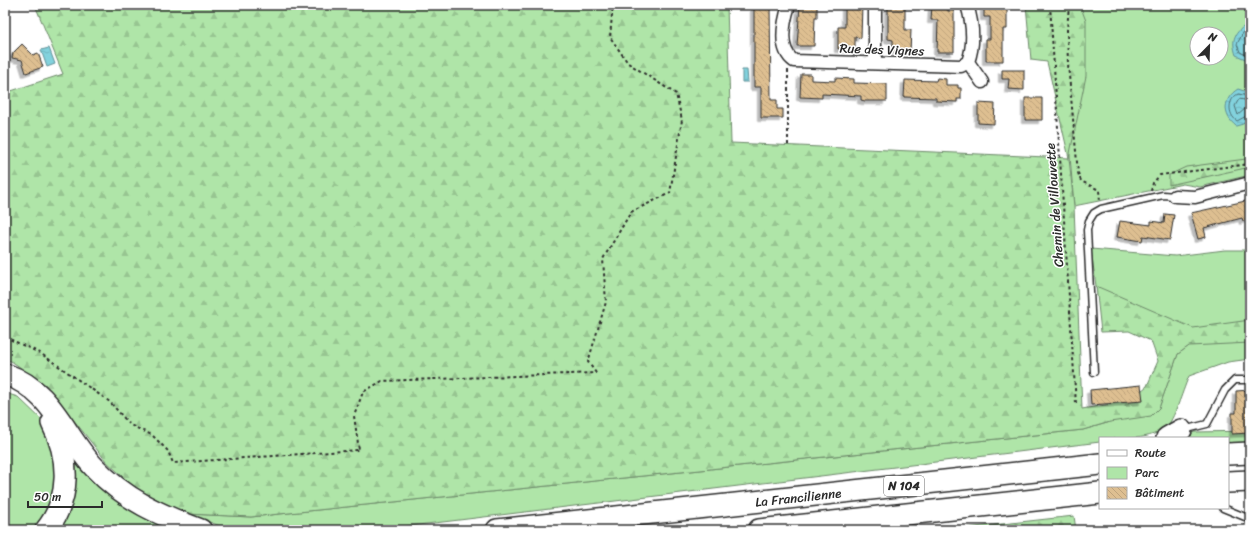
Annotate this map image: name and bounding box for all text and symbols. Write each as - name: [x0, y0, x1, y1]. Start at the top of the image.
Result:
- north arrow: [1189, 26, 1229, 66]
- text: N: [1205, 27, 1220, 48]
- street label: Rue des Vignes: [839, 37, 925, 62]
- street label: Chemin de Villouvette: [1039, 142, 1070, 268]
- legend: [1099, 437, 1229, 509]
- text: Route: [1135, 442, 1166, 464]
- text: Parc: [1135, 462, 1159, 484]
- road number: N 104: [884, 476, 924, 496]
- street label: La Francilienne: [754, 481, 842, 514]
- text: Bâtiment: [1135, 482, 1184, 504]
- scale bar: [28, 483, 102, 509]
- text: 50 m: [34, 486, 61, 508]

